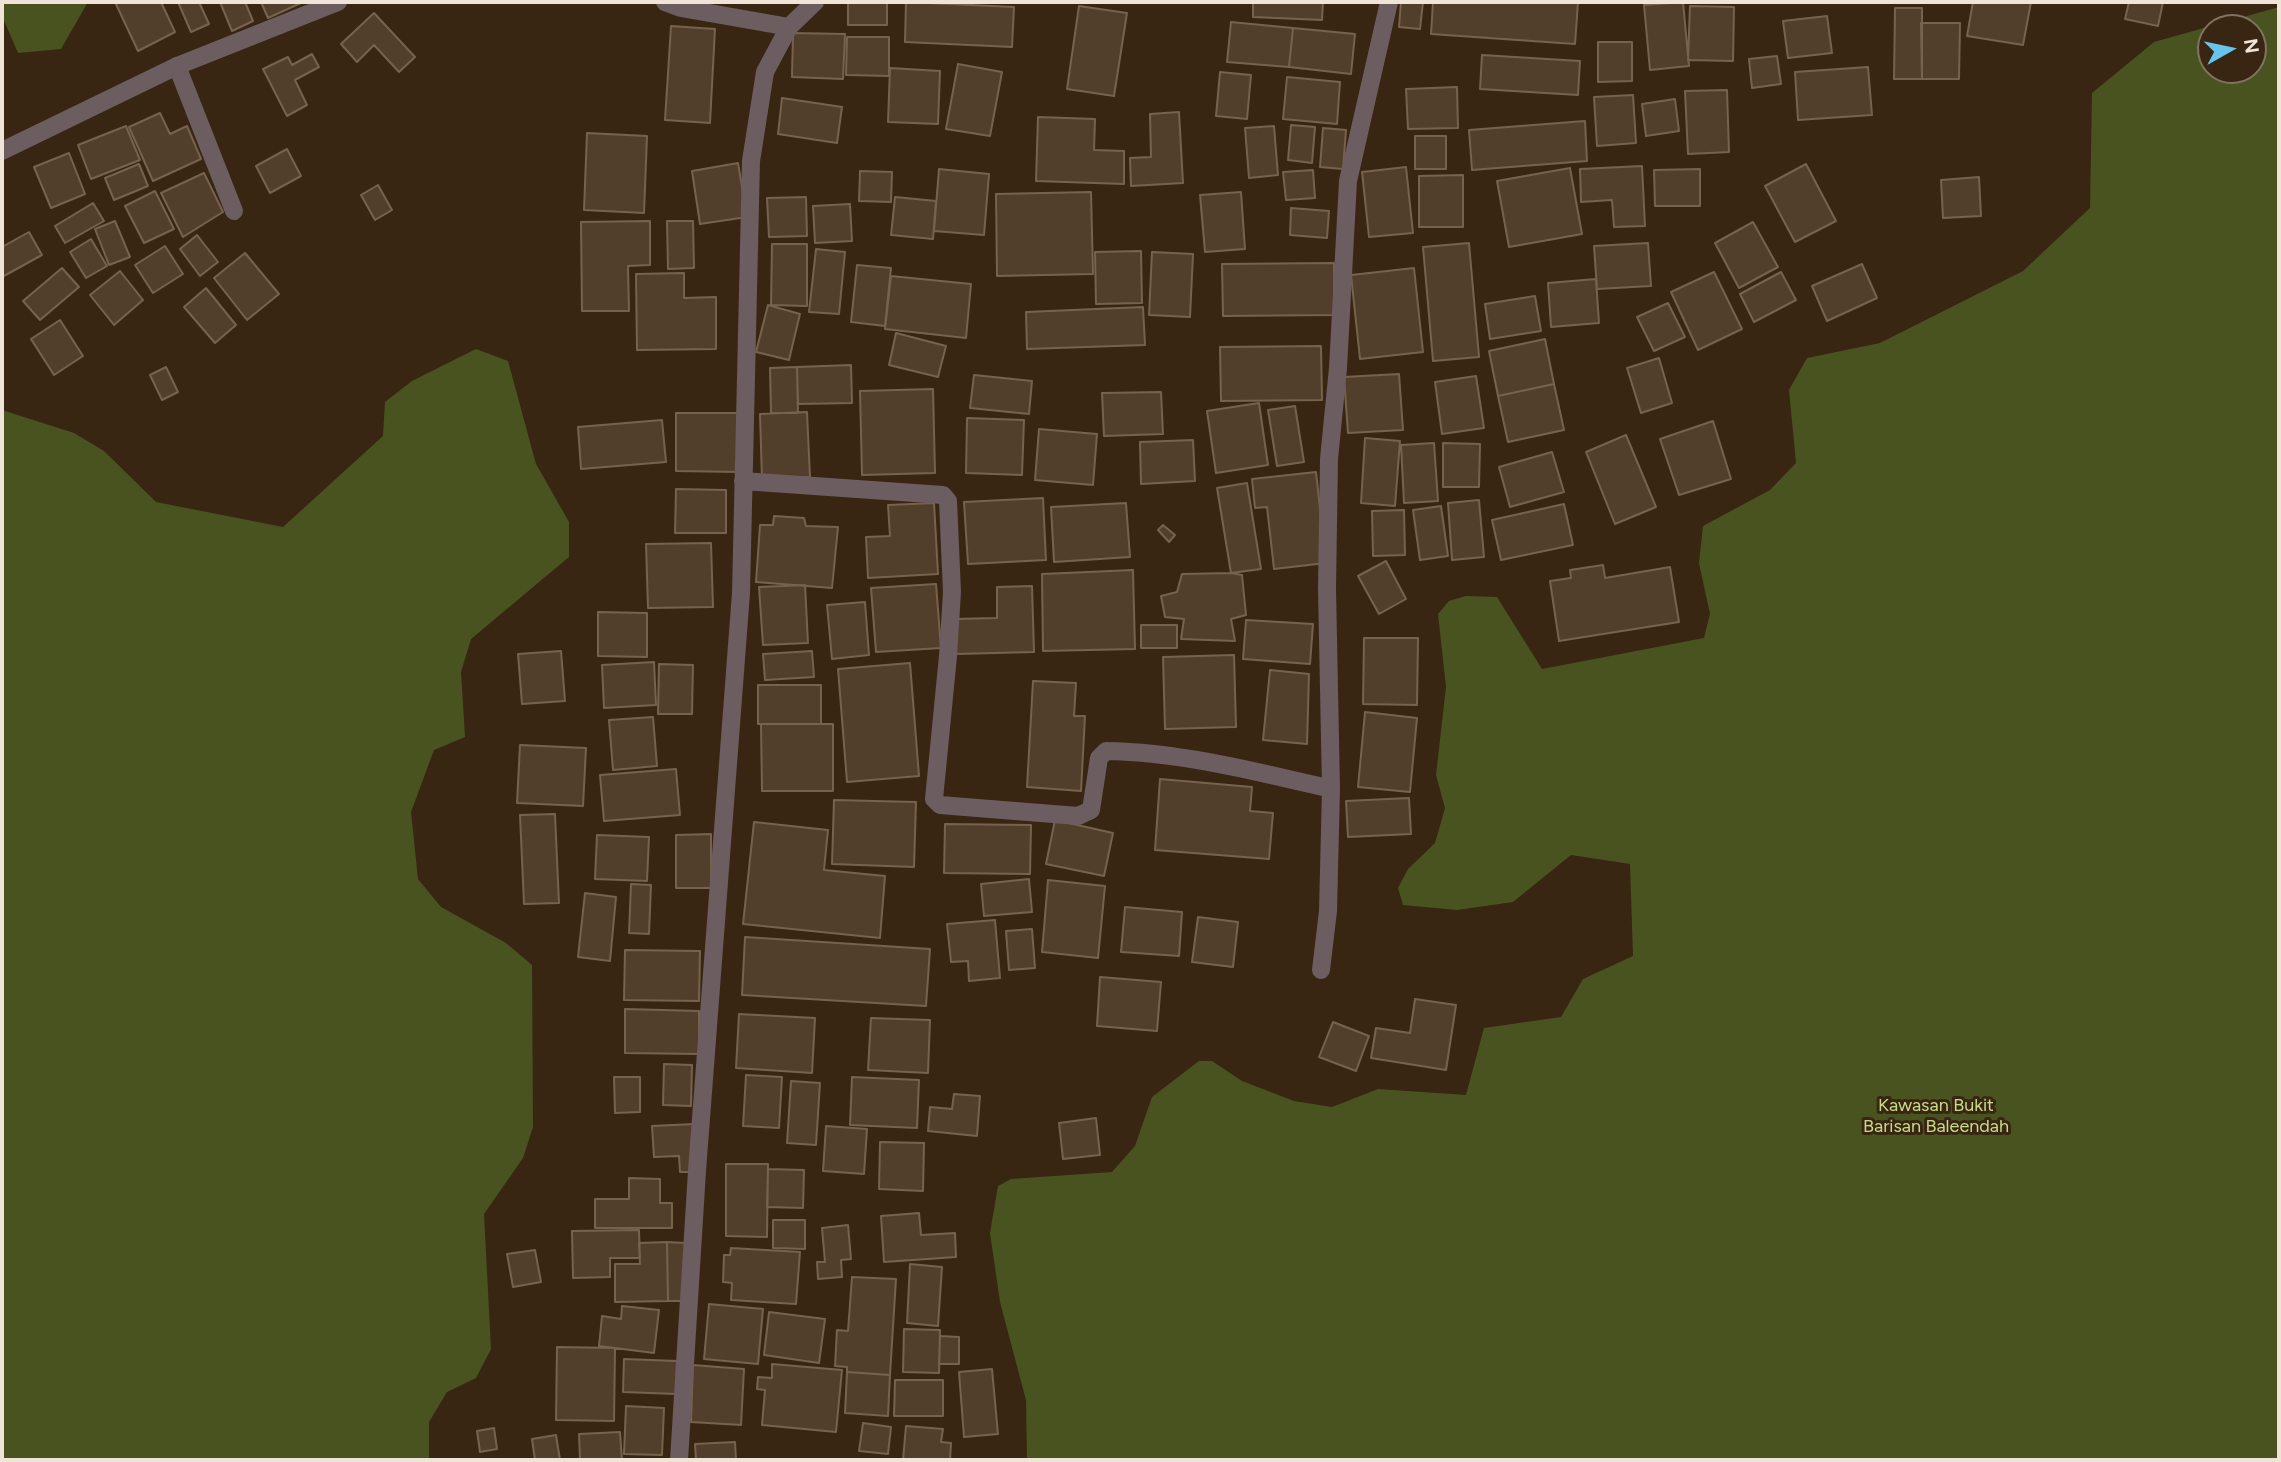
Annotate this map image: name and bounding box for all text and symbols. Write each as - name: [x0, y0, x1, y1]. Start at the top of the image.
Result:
- north arrow: [2197, 14, 2267, 84]
- text: N: [2239, 37, 2264, 55]
- park label: Kawasan Bukit Barisan Baleendah: [1863, 1095, 2009, 1138]

